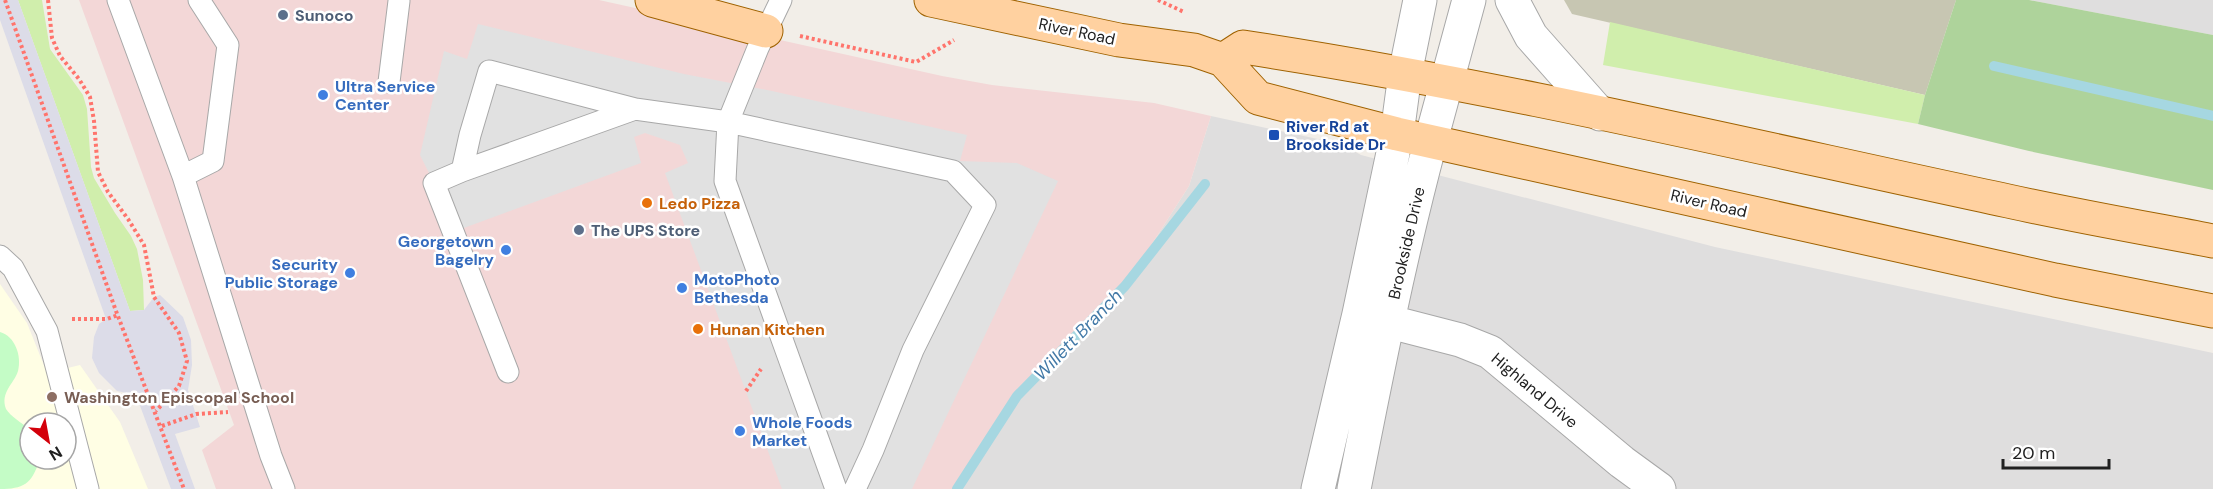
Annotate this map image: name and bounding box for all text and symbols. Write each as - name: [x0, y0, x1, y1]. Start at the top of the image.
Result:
- place label: Sunoco: [295, 5, 354, 26]
- marker: Sunoco: [276, 8, 290, 22]
- street label: River Road: [1037, 13, 1117, 50]
- place label: Ultra Service Center: [335, 76, 435, 115]
- marker: Ultra Service Center: [316, 88, 330, 102]
- place label: River Rd at Brookside Dr: [1286, 116, 1386, 155]
- marker: River Rd at Brookside Dr: [1267, 128, 1281, 142]
- street label: River Road: [1669, 184, 1749, 222]
- street label: Brookside Drive: [1383, 185, 1430, 301]
- place label: Ledo Pizza: [659, 193, 740, 214]
- marker: Ledo Pizza: [640, 196, 654, 210]
- place label: The UPS Store: [591, 220, 700, 241]
- marker: The UPS Store: [572, 223, 586, 237]
- place label: Georgetown Bagelry: [398, 231, 494, 270]
- marker: Georgetown Bagelry: [499, 243, 513, 257]
- place label: Security Public Storage: [225, 254, 338, 293]
- marker: Security Public Storage: [343, 266, 357, 280]
- place label: MotoPhoto Bethesda: [694, 269, 780, 308]
- marker: MotoPhoto Bethesda: [675, 281, 689, 295]
- water label: Willett Branch: [1029, 284, 1127, 386]
- place label: Hunan Kitchen: [710, 319, 825, 340]
- marker: Hunan Kitchen: [691, 322, 705, 336]
- street label: Highland Drive: [1487, 348, 1582, 433]
- place label: Washington Episcopal School: [64, 387, 294, 408]
- marker: Washington Episcopal School: [45, 390, 59, 404]
- north arrow: [18, 411, 78, 471]
- place label: Whole Foods Market: [752, 412, 853, 451]
- marker: Whole Foods Market: [733, 424, 747, 438]
- scale bar: [2003, 432, 2110, 470]
- text: N: [45, 441, 66, 465]
- text: 20 m: [2012, 441, 2055, 465]

